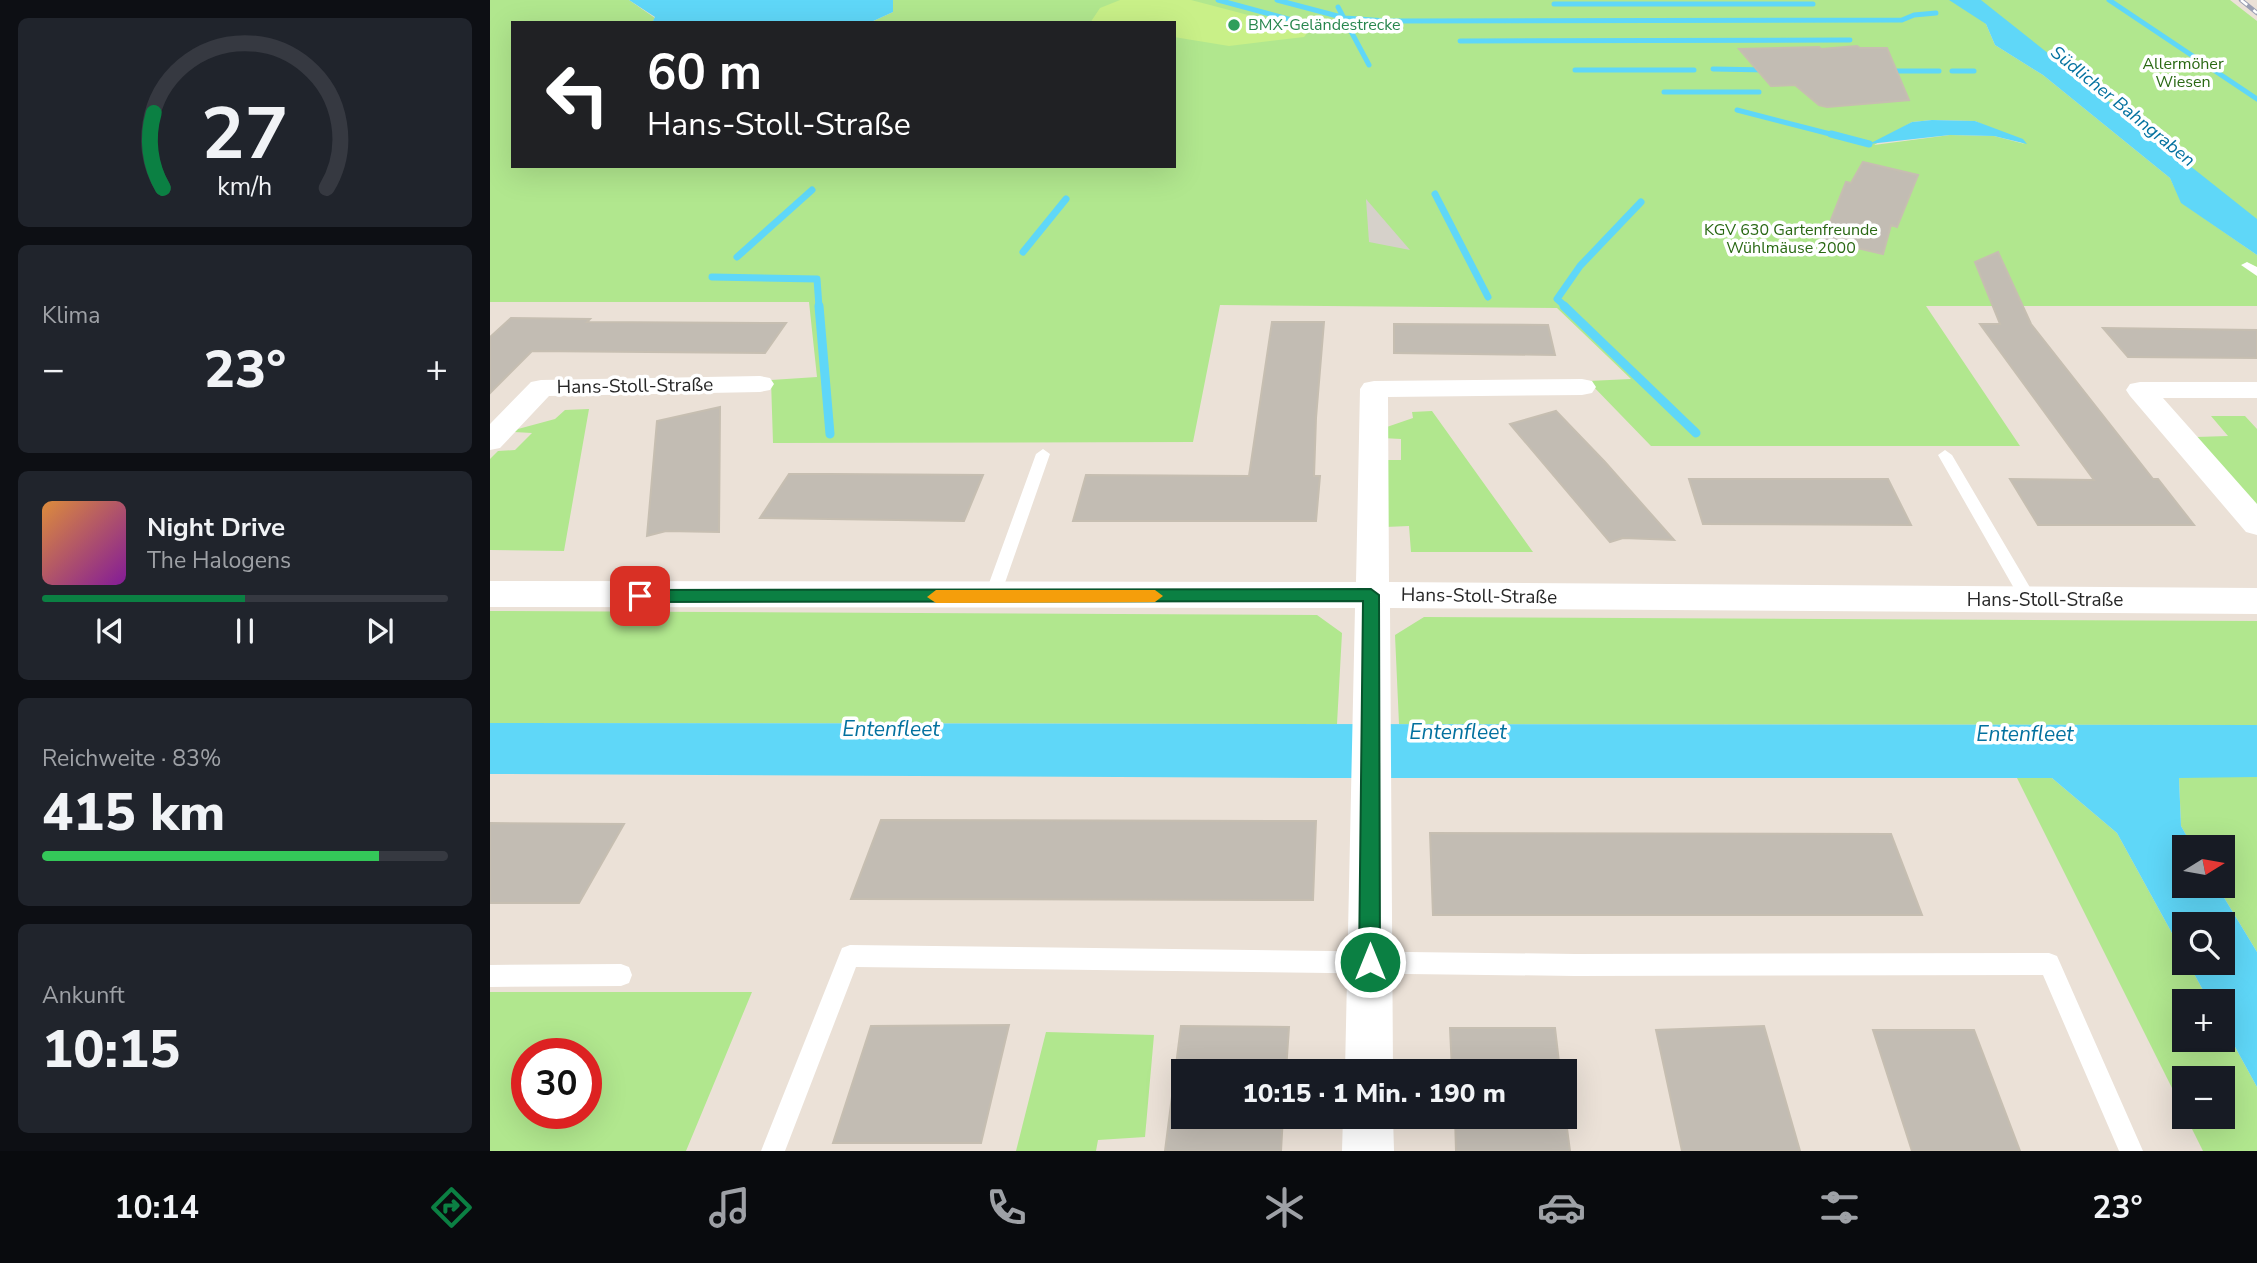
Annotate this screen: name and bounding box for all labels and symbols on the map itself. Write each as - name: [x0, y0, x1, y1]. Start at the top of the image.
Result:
- place label: BMX-Geländestrecke: [1248, 14, 1401, 36]
- marker: BMX-Geländestrecke: [1226, 17, 1242, 33]
- water label: Südlicher Bahngraben: [2046, 40, 2200, 172]
- park label: Allermöher Wiesen: [2142, 53, 2224, 93]
- park label: KGV 630 Gartenfreunde Wühlmäuse 2000: [1704, 219, 1878, 259]
- street label: Hans-Stoll-Straße: [557, 372, 713, 400]
- pin: [610, 566, 670, 626]
- street label: Hans-Stoll-Straße: [1401, 582, 1557, 610]
- street label: Hans-Stoll-Straße: [1967, 587, 2123, 613]
- water label: Entenfleet: [842, 715, 940, 743]
- water label: Entenfleet: [1409, 718, 1507, 746]
- water label: Entenfleet: [1976, 720, 2074, 748]
- north arrow: [2172, 835, 2235, 898]
- position arrow: [1333, 925, 1407, 999]
- speed limit sign: 30: [511, 1038, 602, 1129]

